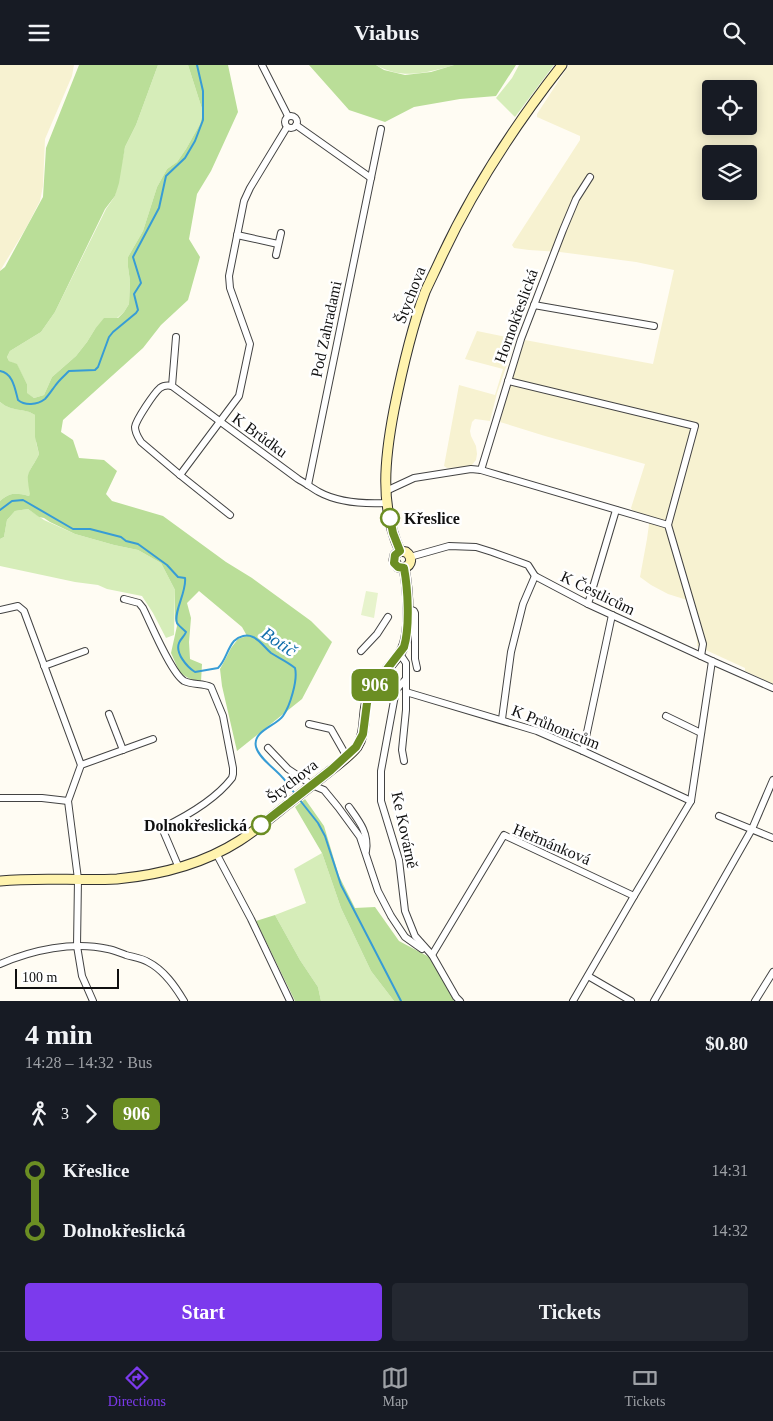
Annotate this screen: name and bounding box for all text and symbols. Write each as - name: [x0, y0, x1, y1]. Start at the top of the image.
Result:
- icon: menu: [25, 19, 53, 47]
- icon: search: [720, 19, 748, 47]
- text: Viabus: [354, 20, 419, 45]
- map controls: [702, 80, 757, 200]
- button: locate: [702, 80, 757, 135]
- button: layers: [702, 145, 757, 200]
- street label: Štychova: [390, 264, 430, 326]
- street label: Hornokřeslická: [491, 267, 541, 365]
- street label: Pod Zahradami: [307, 279, 345, 379]
- street label: K Brůdku: [229, 409, 291, 461]
- marker: Křeslice: [380, 508, 400, 528]
- place label: Křeslice: [404, 510, 460, 527]
- street label: K Čestlicům: [558, 567, 639, 619]
- water label: Botič: [258, 623, 301, 661]
- line badge: 906: [346, 669, 404, 701]
- text: 906: [362, 675, 389, 695]
- street label: K Průhonicům: [509, 702, 603, 753]
- street label: Štychova: [263, 755, 321, 807]
- street label: Ke Kovárně: [389, 790, 421, 870]
- marker: Dolnokřeslická: [251, 815, 271, 835]
- place label: Dolnokřeslická: [144, 817, 247, 834]
- street label: Heřmánková: [511, 820, 593, 868]
- scale bar: [15, 966, 119, 989]
- text: 100 m: [22, 970, 57, 985]
- text: 4 min: [25, 1019, 93, 1050]
- text: $0.80: [705, 1033, 748, 1054]
- text: 14:28 – 14:32 · Bus: [25, 1054, 152, 1071]
- icon: walk: [25, 1100, 53, 1128]
- icon: forward: [77, 1100, 105, 1128]
- text: 906: [123, 1104, 150, 1124]
- text: 3: [61, 1105, 69, 1122]
- text: Křeslice: [63, 1160, 129, 1181]
- text: 14:31: [712, 1162, 748, 1179]
- text: Dolnokřeslická: [63, 1220, 185, 1241]
- text: 14:32: [712, 1222, 748, 1239]
- button: Start: [25, 1283, 382, 1341]
- button: Tickets: [392, 1283, 748, 1341]
- tab: Directions: [108, 1364, 166, 1410]
- tab: Map: [381, 1364, 409, 1410]
- tab: Tickets: [625, 1364, 665, 1410]

